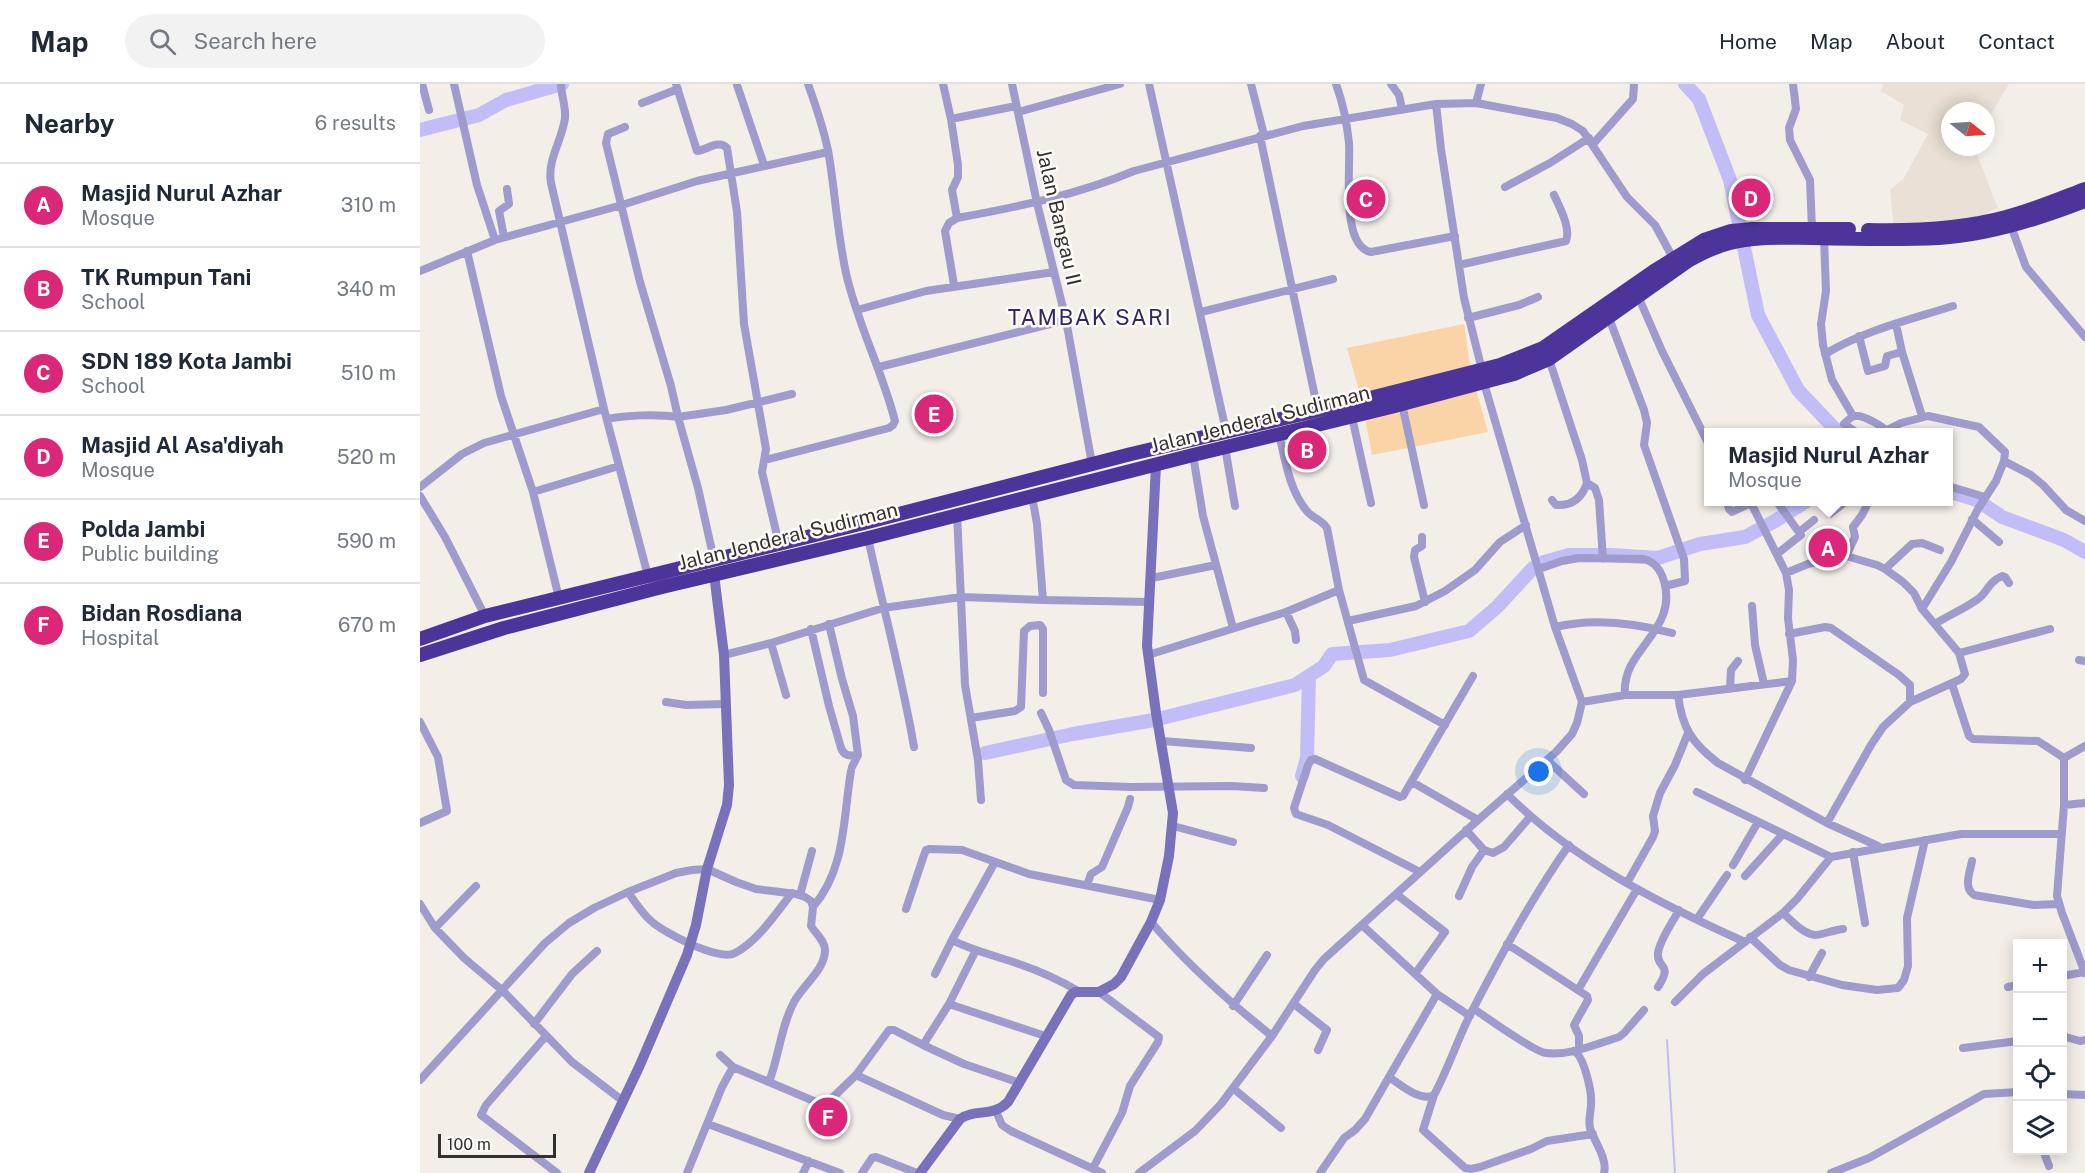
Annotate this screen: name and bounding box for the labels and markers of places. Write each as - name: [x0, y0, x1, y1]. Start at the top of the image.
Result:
- pin: C: [1346, 176, 1386, 222]
- pin: D: [1732, 176, 1770, 220]
- pin: E: [914, 392, 954, 436]
- pin: B: [1288, 428, 1326, 472]
- pin: A: [1808, 526, 1848, 570]
- pin: F: [808, 1094, 848, 1140]

